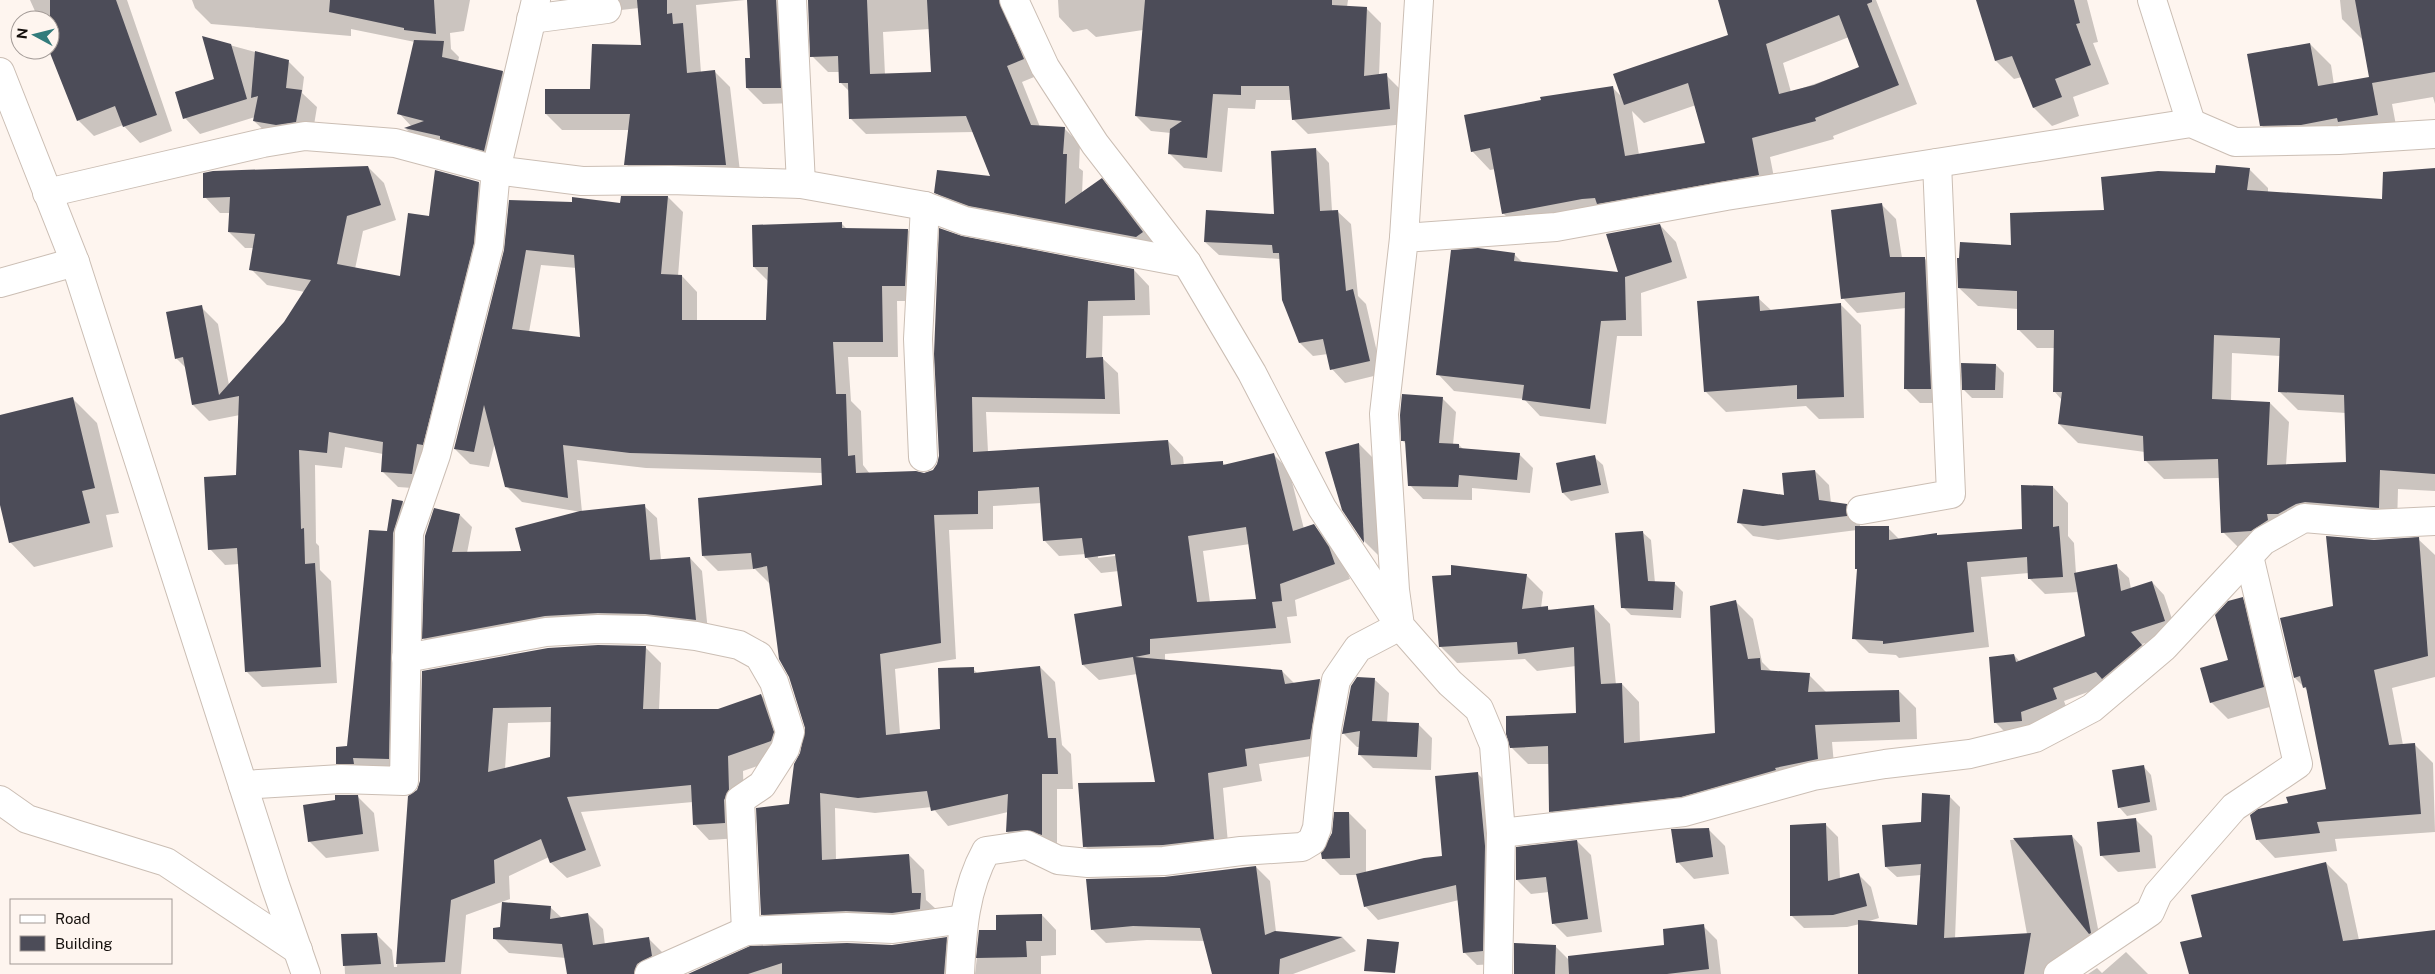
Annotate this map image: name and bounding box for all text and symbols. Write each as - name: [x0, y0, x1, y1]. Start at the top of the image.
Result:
- north arrow: [10, 10, 60, 60]
- text: N: [13, 27, 31, 40]
- legend: [10, 899, 172, 964]
- text: Road: [55, 910, 91, 927]
- text: Building: [55, 935, 113, 952]

